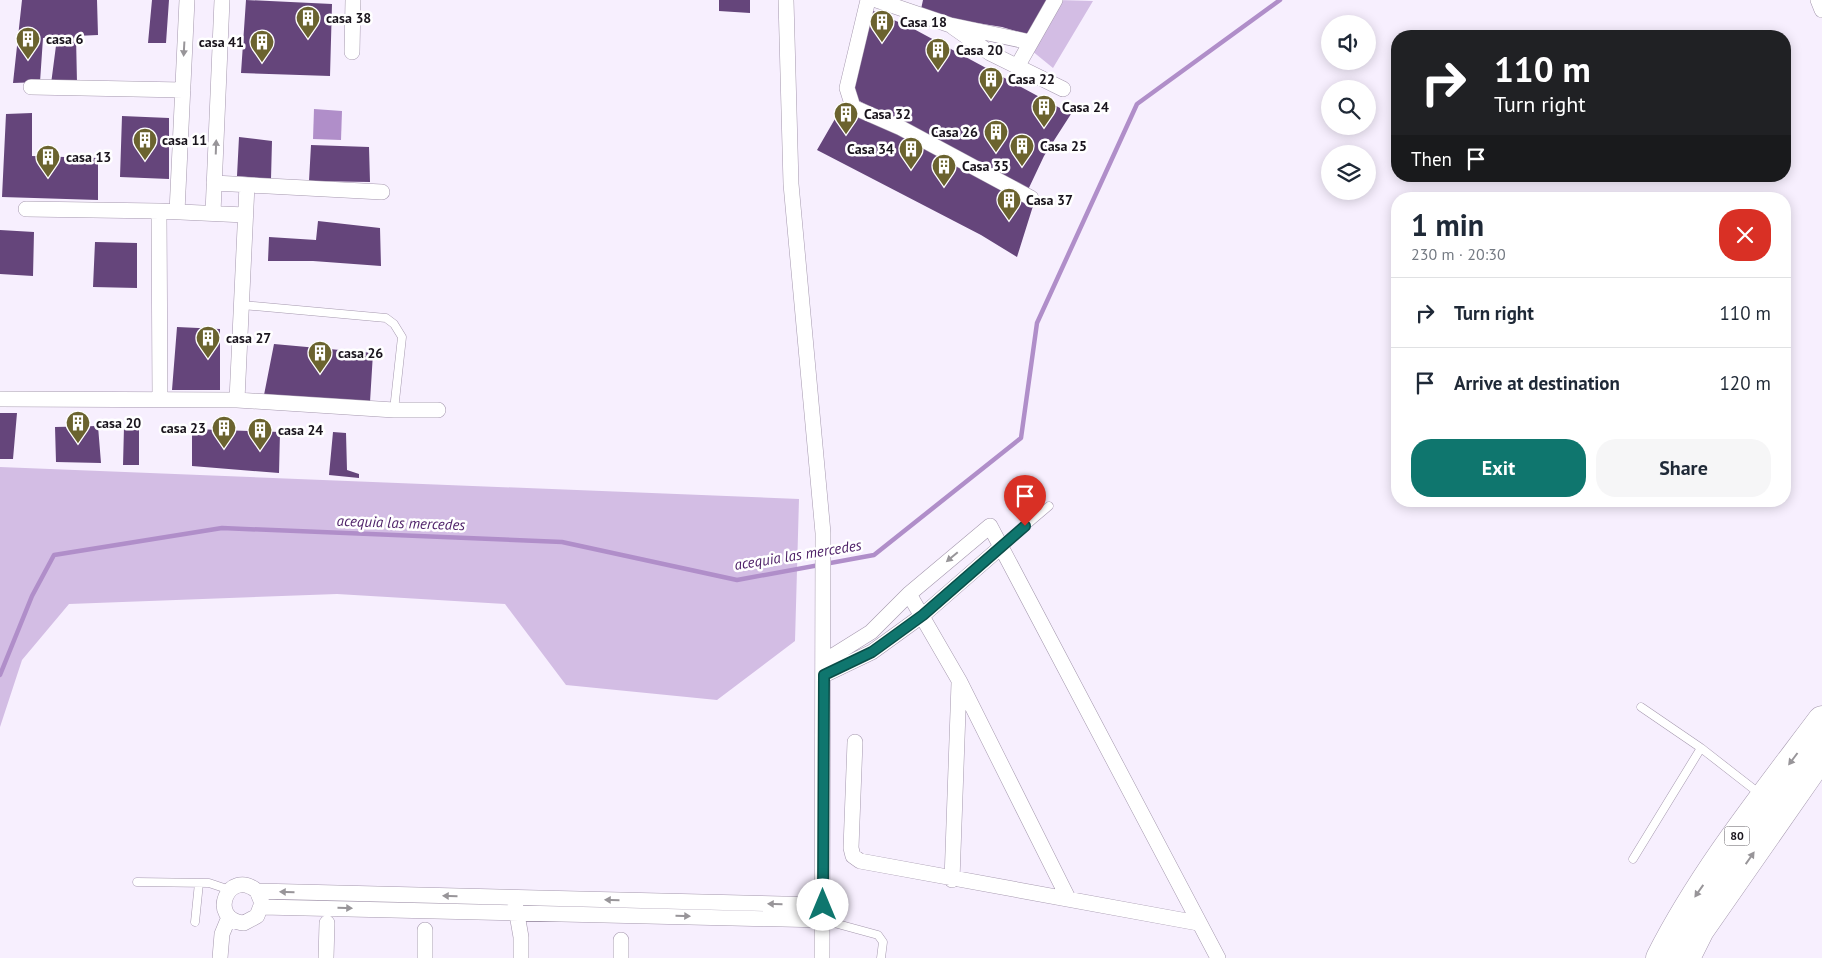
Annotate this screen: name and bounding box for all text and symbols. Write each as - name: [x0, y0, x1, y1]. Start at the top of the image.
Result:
- building icon: casa 38: [295, 5, 321, 39]
- place label: casa 38: [326, 9, 371, 27]
- building icon: Casa 18: [869, 9, 895, 43]
- place label: Casa 18: [900, 13, 947, 31]
- map controls: [1321, 15, 1376, 200]
- button: sound: [1321, 15, 1376, 70]
- building icon: casa 6: [15, 26, 41, 60]
- building icon: casa 41: [249, 29, 275, 63]
- place label: casa 6: [46, 30, 83, 48]
- place label: casa 41: [199, 33, 244, 51]
- building icon: Casa 20: [925, 37, 951, 71]
- one-way arrow: [180, 41, 188, 57]
- place label: Casa 20: [956, 41, 1003, 59]
- text: 110 m: [1494, 46, 1591, 92]
- icon: right: [1411, 50, 1476, 115]
- building icon: Casa 22: [978, 66, 1004, 100]
- place label: Casa 22: [1008, 70, 1055, 88]
- button: search: [1321, 80, 1376, 135]
- text: Turn right: [1494, 90, 1586, 118]
- building icon: Casa 24: [1031, 94, 1057, 128]
- place label: Casa 24: [1062, 98, 1109, 116]
- building icon: Casa 32: [833, 101, 859, 135]
- place label: Casa 32: [864, 105, 911, 123]
- building icon: Casa 26: [983, 119, 1009, 153]
- place label: Casa 26: [931, 123, 978, 141]
- building icon: casa 11: [132, 127, 158, 161]
- place label: casa 11: [162, 131, 207, 149]
- building icon: Casa 25: [1009, 133, 1035, 167]
- building icon: Casa 34: [898, 136, 924, 170]
- place label: Casa 25: [1040, 137, 1087, 155]
- one-way arrow: [212, 139, 220, 155]
- place label: Casa 34: [847, 140, 894, 158]
- building icon: casa 13: [35, 144, 61, 178]
- button: layers: [1321, 145, 1376, 200]
- icon: arrive: [1462, 145, 1490, 173]
- text: Then: [1411, 147, 1452, 171]
- place label: casa 13: [66, 148, 111, 166]
- building icon: Casa 35: [931, 153, 957, 187]
- place label: Casa 35: [962, 157, 1009, 175]
- building icon: Casa 37: [996, 187, 1022, 221]
- place label: Casa 37: [1026, 191, 1073, 209]
- text: 1 min: [1411, 205, 1484, 244]
- button: close: [1719, 209, 1771, 261]
- text: 230 m · 20:30: [1411, 244, 1506, 264]
- icon: right: [1411, 299, 1439, 327]
- text: Turn right: [1454, 301, 1534, 325]
- text: 110 m: [1719, 301, 1771, 325]
- building icon: casa 27: [195, 325, 221, 359]
- place label: casa 27: [226, 329, 271, 347]
- building icon: casa 26: [307, 340, 333, 374]
- place label: casa 26: [338, 344, 383, 362]
- icon: arrive: [1411, 369, 1439, 397]
- text: Arrive at destination: [1454, 371, 1620, 395]
- text: 120 m: [1719, 371, 1771, 395]
- building icon: casa 20: [65, 410, 91, 444]
- place label: casa 20: [96, 414, 141, 432]
- building icon: casa 23: [211, 415, 237, 449]
- building icon: casa 24: [247, 417, 273, 451]
- place label: casa 23: [161, 419, 206, 437]
- place label: casa 24: [278, 421, 323, 439]
- button: Exit: [1411, 439, 1586, 497]
- button: Share: [1596, 439, 1771, 497]
- pin: [1004, 475, 1046, 526]
- icon: arrive: [1011, 482, 1039, 510]
- water label: acequia las mercedes: [336, 511, 466, 534]
- water label: acequia las mercedes: [733, 535, 863, 574]
- one-way arrow: [947, 551, 959, 563]
- one-way arrow: [1788, 752, 1798, 766]
- road number: 80: [1724, 826, 1750, 846]
- one-way arrow: [1745, 851, 1755, 865]
- position arrow: [796, 878, 848, 930]
- one-way arrow: [1694, 884, 1704, 898]
- one-way arrow: [279, 888, 295, 896]
- one-way arrow: [442, 892, 458, 900]
- one-way arrow: [604, 896, 620, 904]
- one-way arrow: [766, 900, 782, 908]
- one-way arrow: [338, 904, 354, 912]
- one-way arrow: [675, 912, 691, 920]

